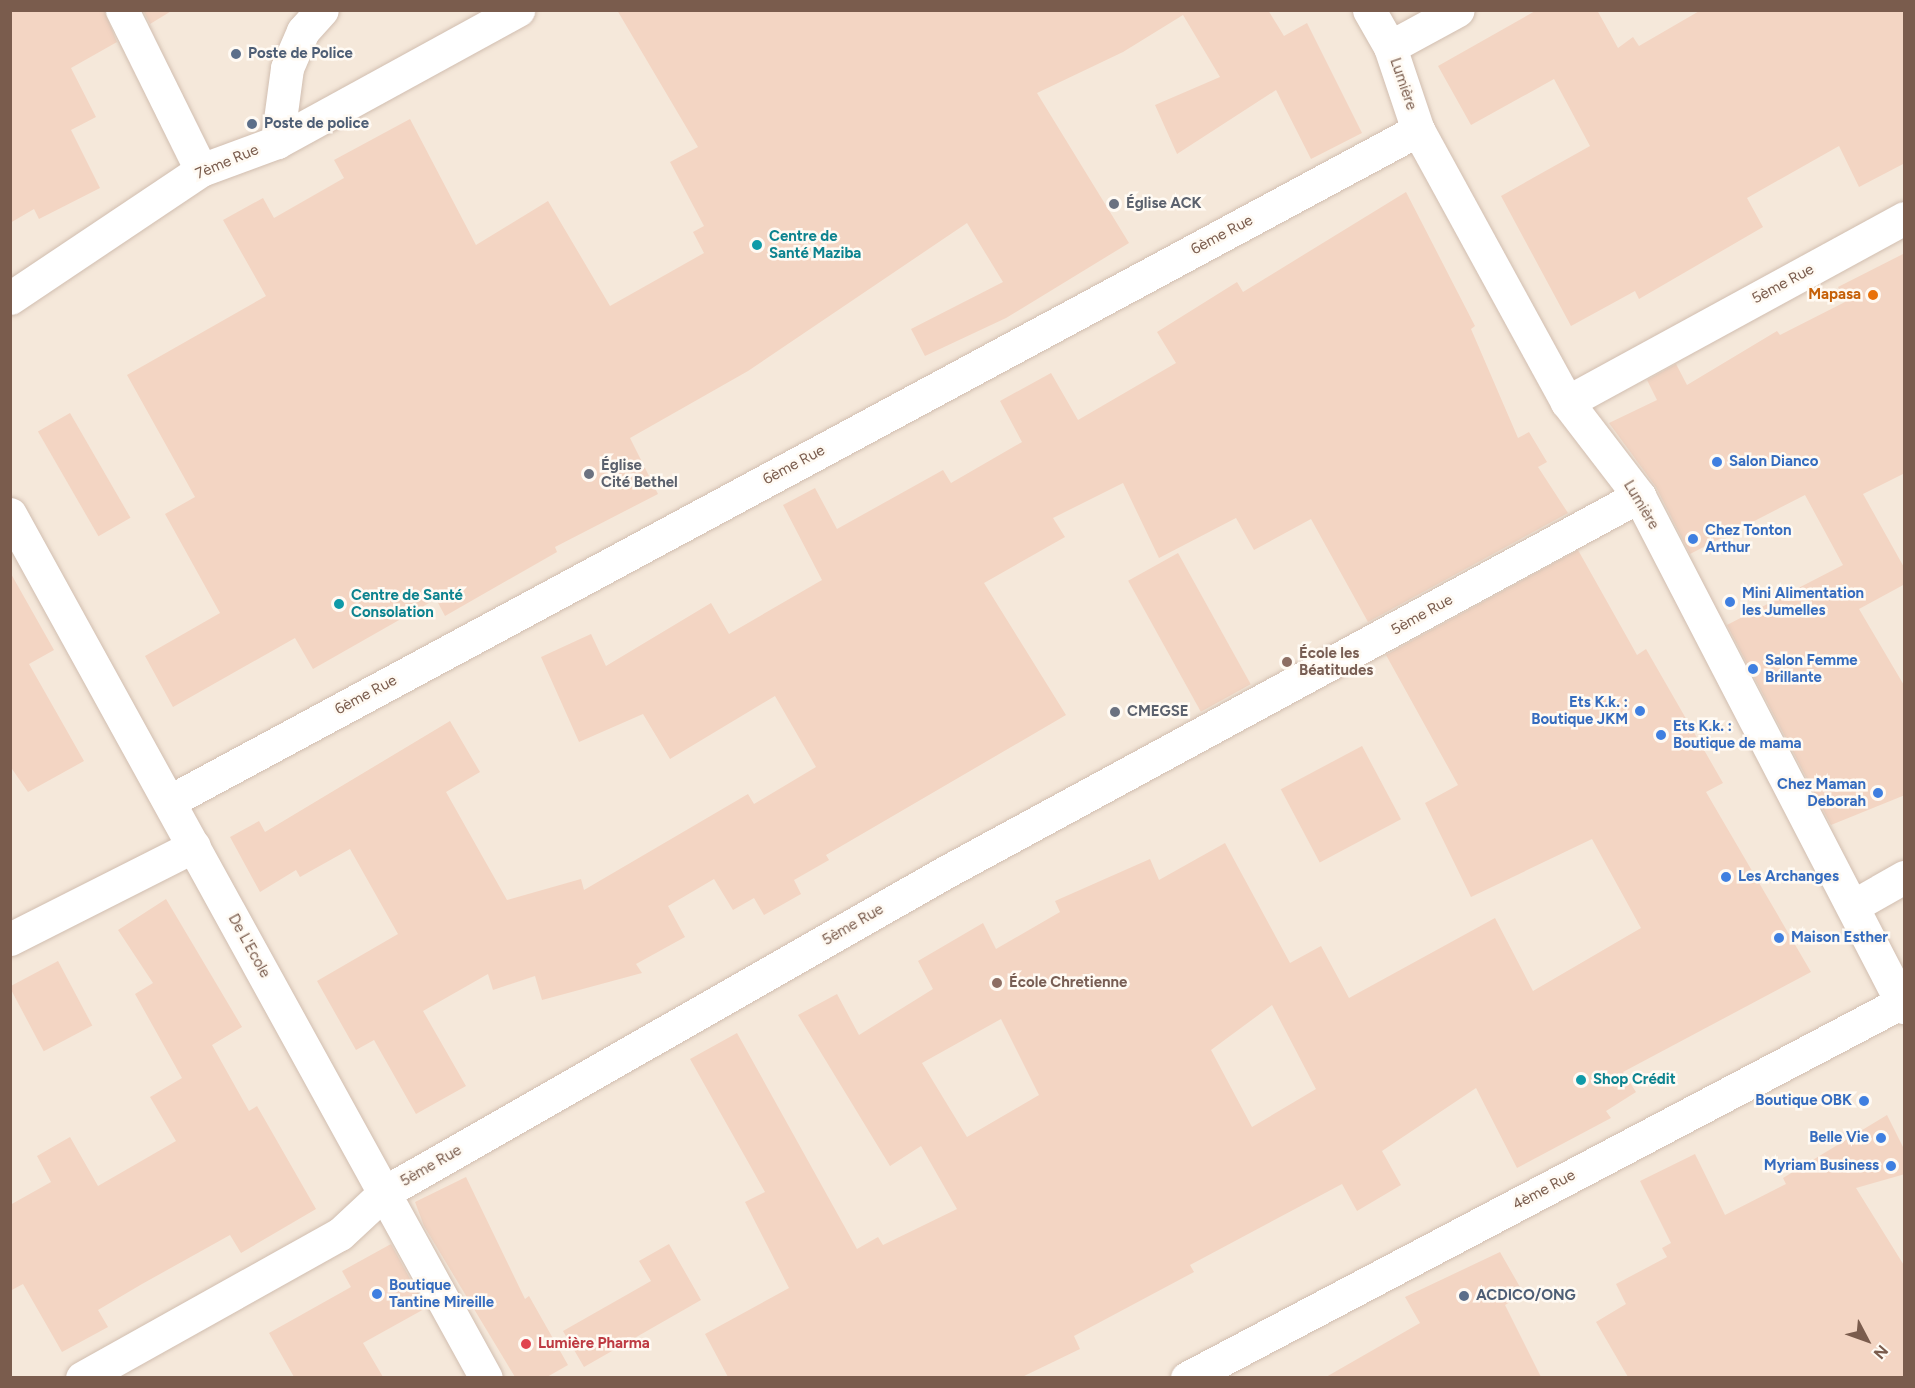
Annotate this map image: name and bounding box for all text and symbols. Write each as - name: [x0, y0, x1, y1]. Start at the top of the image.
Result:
- place label: Poste de Police: [248, 45, 353, 63]
- marker: Poste de Police: [229, 47, 243, 61]
- street label: Lumière: [1386, 56, 1420, 112]
- place label: Poste de police: [264, 115, 369, 133]
- marker: Poste de police: [245, 117, 259, 131]
- street label: 7ème Rue: [193, 141, 261, 183]
- place label: Église ACK: [1126, 195, 1202, 213]
- marker: Église ACK: [1107, 197, 1121, 211]
- street label: 6ème Rue: [1188, 211, 1256, 259]
- place label: Centre de Santé Maziba: [769, 227, 861, 262]
- marker: Centre de Santé Maziba: [750, 238, 764, 252]
- street label: 5ème Rue: [1749, 260, 1817, 308]
- place label: Mapasa: [1808, 286, 1861, 304]
- marker: Mapasa: [1866, 288, 1880, 302]
- street label: 6ème Rue: [760, 441, 828, 489]
- place label: Salon Dianco: [1729, 453, 1818, 471]
- marker: Salon Dianco: [1710, 455, 1724, 469]
- place label: Église Cité Bethel: [601, 456, 678, 491]
- marker: Église Cité Bethel: [582, 467, 596, 481]
- street label: Lumière: [1619, 477, 1663, 533]
- place label: Chez Tonton Arthur: [1705, 521, 1792, 556]
- marker: Chez Tonton Arthur: [1686, 532, 1700, 546]
- place label: Mini Alimentation les Jumelles: [1742, 584, 1864, 619]
- place label: Centre de Santé Consolation: [351, 586, 463, 621]
- street label: 5ème Rue: [1388, 591, 1456, 639]
- marker: Mini Alimentation les Jumelles: [1723, 595, 1737, 609]
- marker: Centre de Santé Consolation: [332, 597, 346, 611]
- place label: École les Béatitudes: [1299, 644, 1373, 679]
- place label: Salon Femme Brillante: [1765, 651, 1858, 686]
- marker: École les Béatitudes: [1280, 655, 1294, 669]
- marker: Salon Femme Brillante: [1746, 662, 1760, 676]
- street label: 6ème Rue: [332, 671, 400, 719]
- place label: Ets K.k. : Boutique JKM: [1531, 693, 1628, 728]
- place label: CMEGSE: [1127, 703, 1189, 721]
- marker: Ets K.k. : Boutique JKM: [1633, 704, 1647, 718]
- marker: CMEGSE: [1108, 705, 1122, 719]
- place label: Ets K.k. : Boutique de mama: [1673, 717, 1802, 752]
- marker: Ets K.k. : Boutique de mama: [1654, 728, 1668, 742]
- place label: Chez Maman Deborah: [1777, 775, 1866, 810]
- marker: Chez Maman Deborah: [1871, 786, 1885, 800]
- place label: Les Archanges: [1738, 868, 1839, 886]
- marker: Les Archanges: [1719, 870, 1733, 884]
- street label: 5ème Rue: [819, 900, 887, 950]
- street label: De L'Ecole: [224, 911, 274, 981]
- place label: Maison Esther: [1791, 929, 1888, 947]
- marker: Maison Esther: [1772, 931, 1786, 945]
- place label: École Chretienne: [1009, 974, 1127, 992]
- marker: École Chretienne: [990, 976, 1004, 990]
- place label: Shop Crédit: [1593, 1071, 1676, 1089]
- marker: Shop Crédit: [1574, 1073, 1588, 1087]
- place label: Boutique OBK: [1755, 1092, 1852, 1110]
- marker: Boutique OBK: [1857, 1094, 1871, 1108]
- place label: Belle Vie: [1809, 1129, 1869, 1147]
- marker: Belle Vie: [1874, 1131, 1888, 1145]
- street label: 5ème Rue: [397, 1141, 465, 1191]
- place label: Myriam Business: [1764, 1157, 1879, 1175]
- marker: Myriam Business: [1884, 1159, 1898, 1173]
- street label: 4ème Rue: [1510, 1166, 1578, 1214]
- place label: Boutique Tantine Mireille: [389, 1276, 494, 1311]
- marker: Boutique Tantine Mireille: [370, 1287, 384, 1301]
- place label: ACDICO/ONG: [1476, 1287, 1576, 1305]
- marker: ACDICO/ONG: [1457, 1289, 1471, 1303]
- north arrow: [1837, 1310, 1897, 1370]
- place label: Lumière Pharma: [538, 1335, 650, 1353]
- marker: Lumière Pharma: [519, 1337, 533, 1351]
- text: N: [1870, 1341, 1892, 1363]

